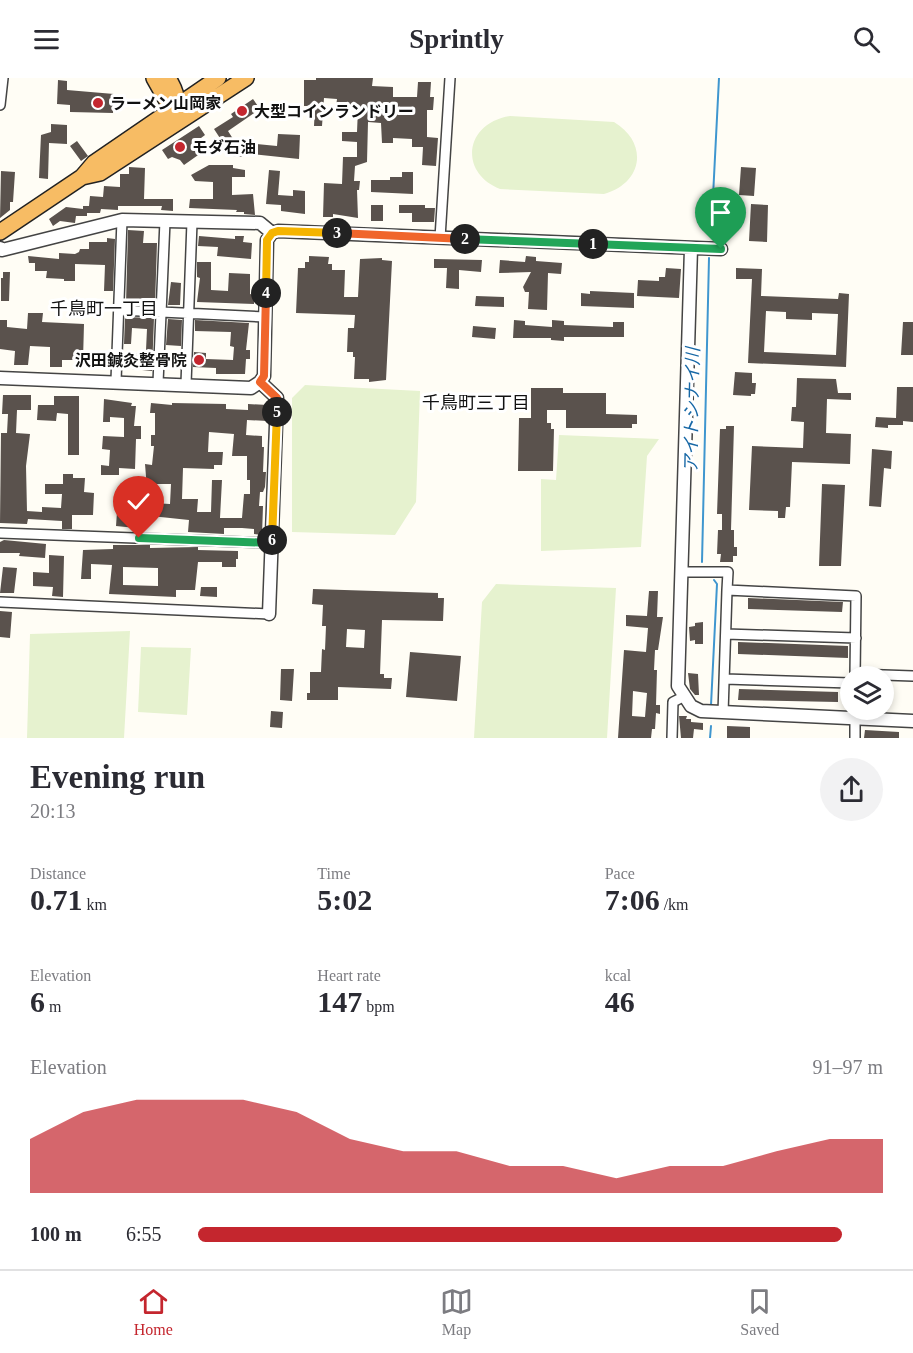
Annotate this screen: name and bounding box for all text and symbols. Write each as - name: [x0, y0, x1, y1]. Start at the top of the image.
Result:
- icon: menu: [30, 23, 63, 56]
- icon: search: [850, 23, 883, 56]
- text: Sprintly: [409, 24, 504, 54]
- place label: ラーメン山岡家: [110, 95, 221, 112]
- marker: ラーメン山岡家: [91, 96, 105, 110]
- place label: 大型コインランドリー: [254, 103, 414, 120]
- marker: 大型コインランドリー: [235, 104, 249, 118]
- place label: モダ石油: [192, 139, 256, 156]
- marker: モダ石油: [173, 140, 187, 154]
- pin: [695, 187, 746, 249]
- icon: arrive: [704, 196, 737, 229]
- pin: 3: [322, 218, 352, 248]
- text: 3: [333, 224, 341, 241]
- pin: 2: [450, 224, 480, 254]
- pin: 1: [578, 229, 608, 259]
- text: 2: [461, 230, 469, 247]
- text: 1: [589, 235, 597, 252]
- pin: 4: [251, 278, 281, 308]
- text: 4: [262, 284, 270, 301]
- district label: 千鳥町一丁目: [50, 299, 158, 319]
- water label: アイトシナイ川: [681, 345, 703, 473]
- place label: 沢田鍼灸整骨院: [75, 351, 187, 369]
- marker: 沢田鍼灸整骨院: [192, 353, 206, 367]
- district label: 千鳥町三丁目: [422, 393, 530, 413]
- pin: 5: [262, 397, 292, 427]
- text: 5: [273, 403, 281, 420]
- pin: [113, 476, 164, 538]
- icon: check: [122, 485, 155, 518]
- pin: 6: [257, 525, 287, 555]
- text: 6: [268, 531, 276, 548]
- map controls: [840, 666, 894, 720]
- button: layers: [840, 666, 894, 720]
- button: share: [820, 758, 883, 821]
- text: Evening run: [30, 759, 205, 795]
- text: 20:13: [30, 800, 76, 822]
- text: Distance: [30, 865, 86, 882]
- text: Time: [317, 865, 351, 882]
- text: Pace: [605, 865, 635, 882]
- text: 0.71: [30, 883, 83, 916]
- text: 5:02: [317, 883, 372, 916]
- text: 7:06: [605, 883, 660, 916]
- text: km: [83, 896, 107, 913]
- text: /km: [660, 896, 689, 913]
- text: Elevation: [30, 967, 91, 984]
- text: Heart rate: [317, 967, 381, 984]
- text: kcal: [605, 967, 631, 984]
- text: 6: [30, 985, 45, 1018]
- text: 147: [317, 985, 362, 1018]
- text: 46: [605, 985, 635, 1018]
- text: m: [45, 998, 61, 1015]
- text: bpm: [362, 998, 395, 1015]
- text: Elevation: [30, 1056, 107, 1078]
- text: 91–97 m: [812, 1056, 883, 1078]
- text: 100 m: [30, 1223, 82, 1245]
- text: 6:55: [126, 1223, 162, 1245]
- tab: Home: [134, 1285, 173, 1339]
- tab: Map: [440, 1285, 473, 1339]
- tab: Saved: [740, 1285, 779, 1339]

